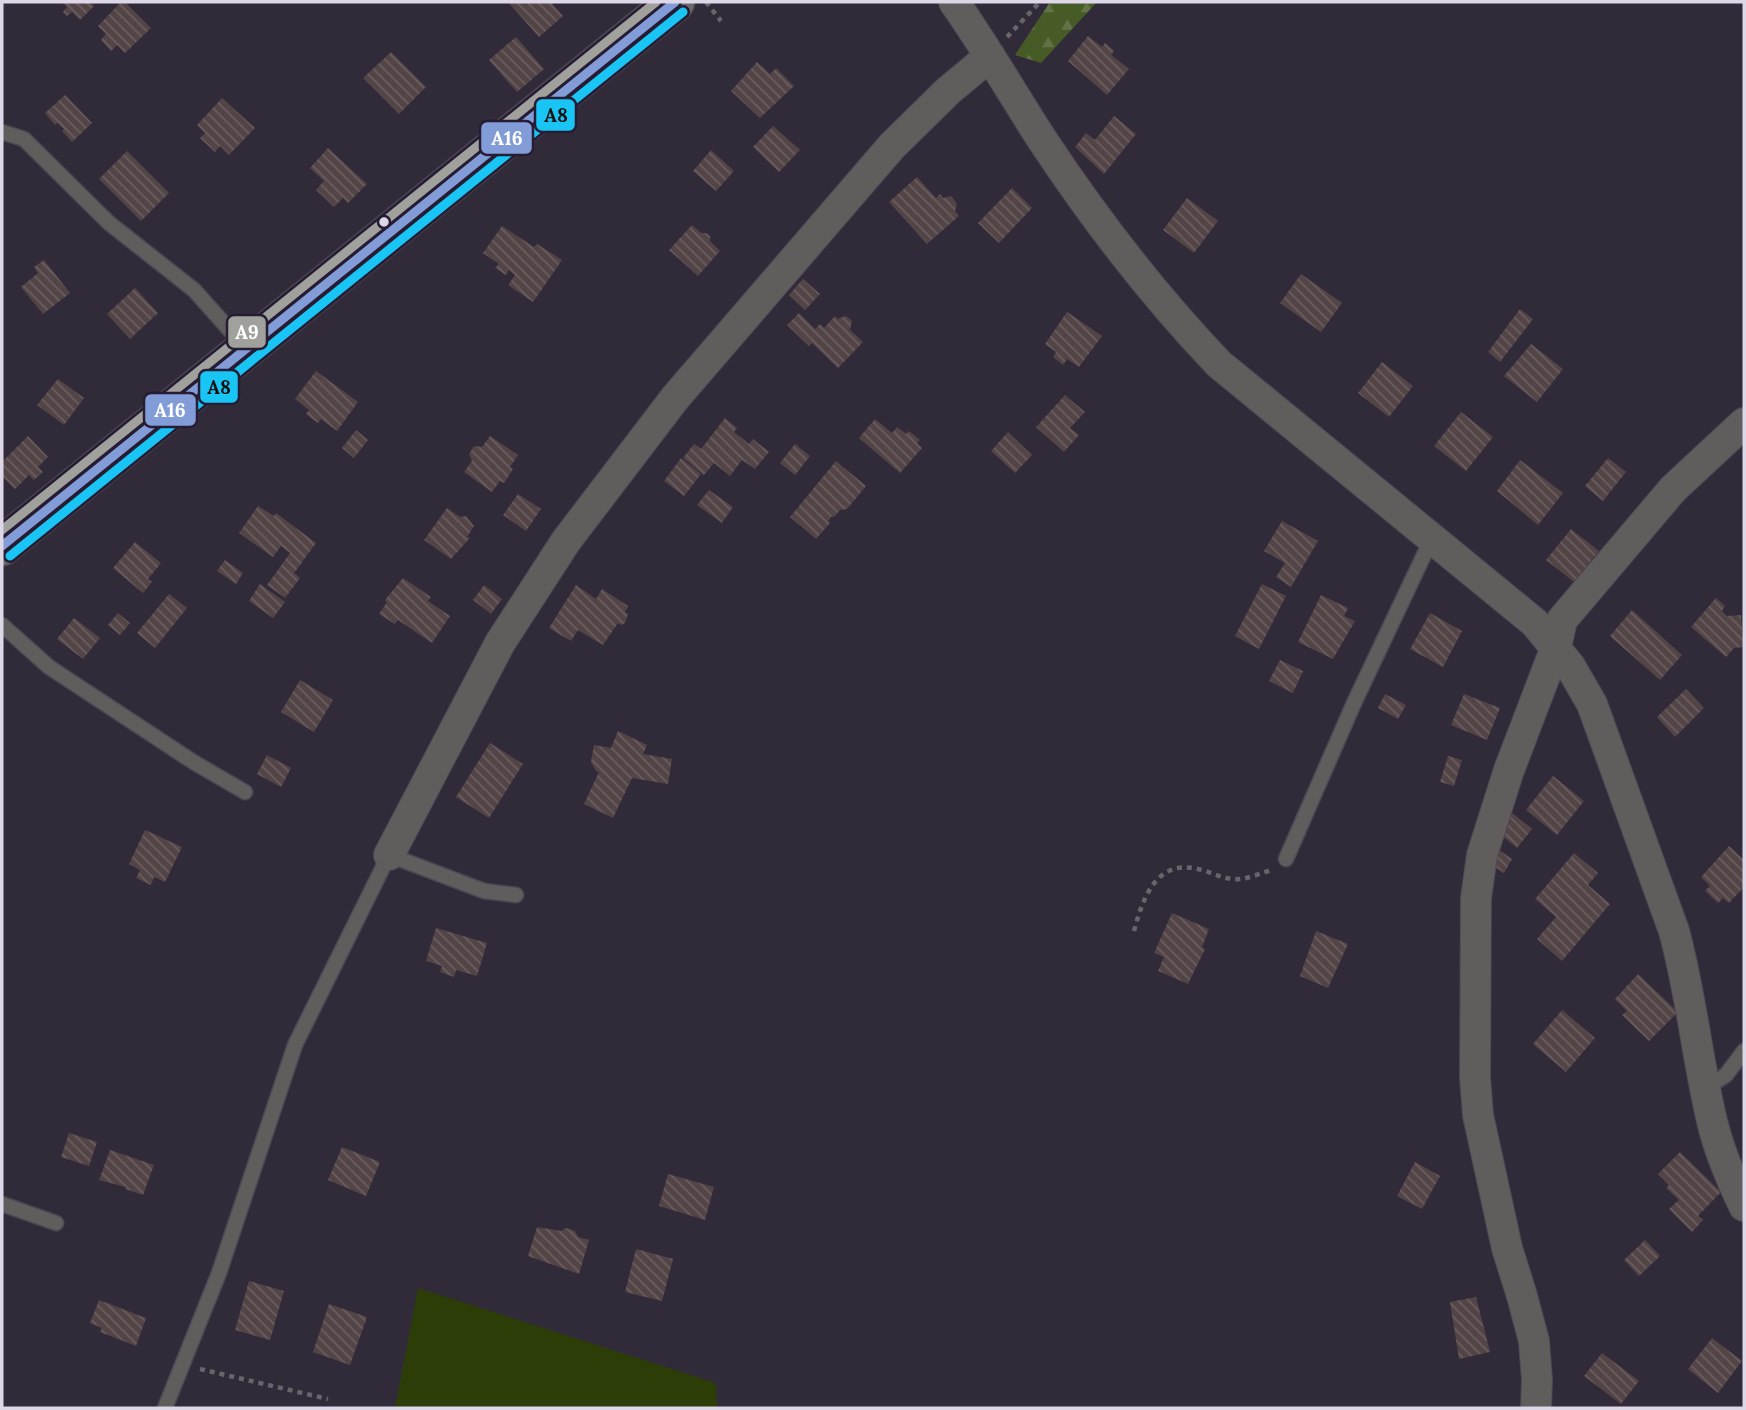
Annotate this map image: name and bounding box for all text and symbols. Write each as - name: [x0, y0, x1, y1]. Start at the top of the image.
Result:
- line badge: A8: [535, 98, 576, 132]
- text: A8: [544, 103, 568, 127]
- line badge: A16: [480, 121, 533, 155]
- text: A16: [491, 126, 523, 150]
- unlabelled marker: [377, 215, 391, 229]
- line badge: A9: [227, 315, 267, 349]
- text: A9: [235, 320, 259, 344]
- line badge: A8: [199, 370, 239, 404]
- text: A8: [207, 375, 231, 399]
- line badge: A16: [144, 393, 197, 427]
- text: A16: [154, 398, 186, 422]

